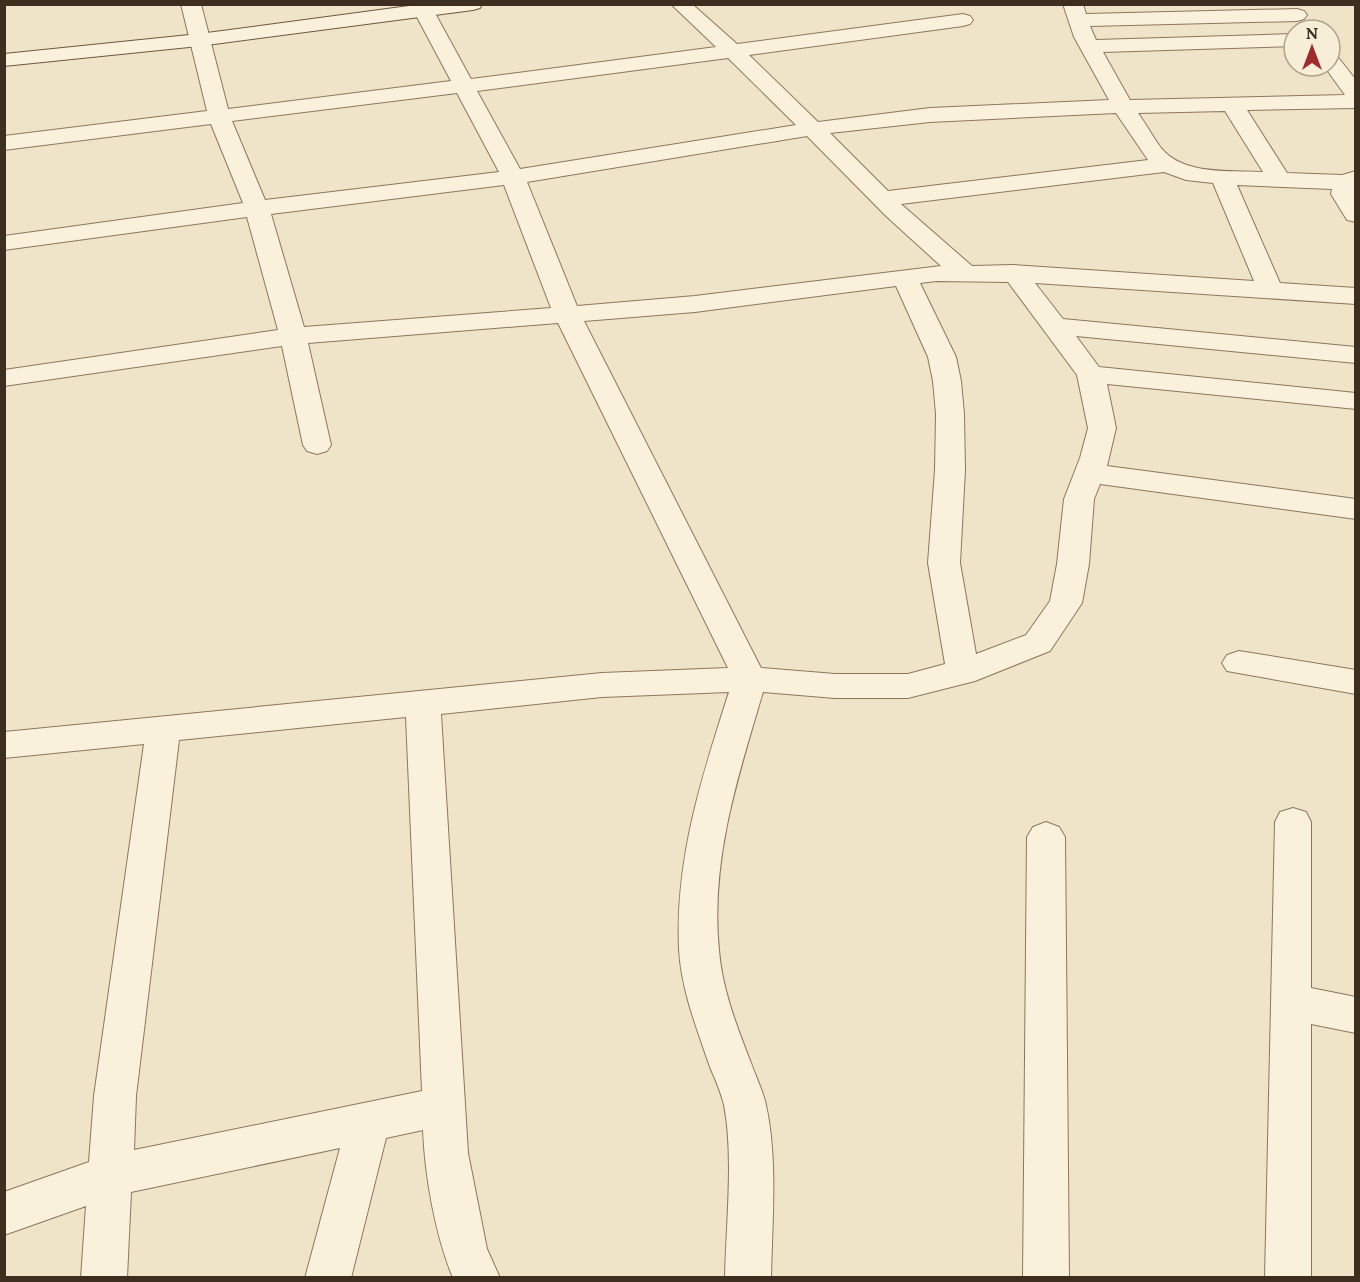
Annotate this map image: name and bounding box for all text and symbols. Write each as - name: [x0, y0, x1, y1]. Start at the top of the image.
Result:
- north arrow: [1282, 18, 1342, 78]
- text: N: [1306, 23, 1318, 43]

